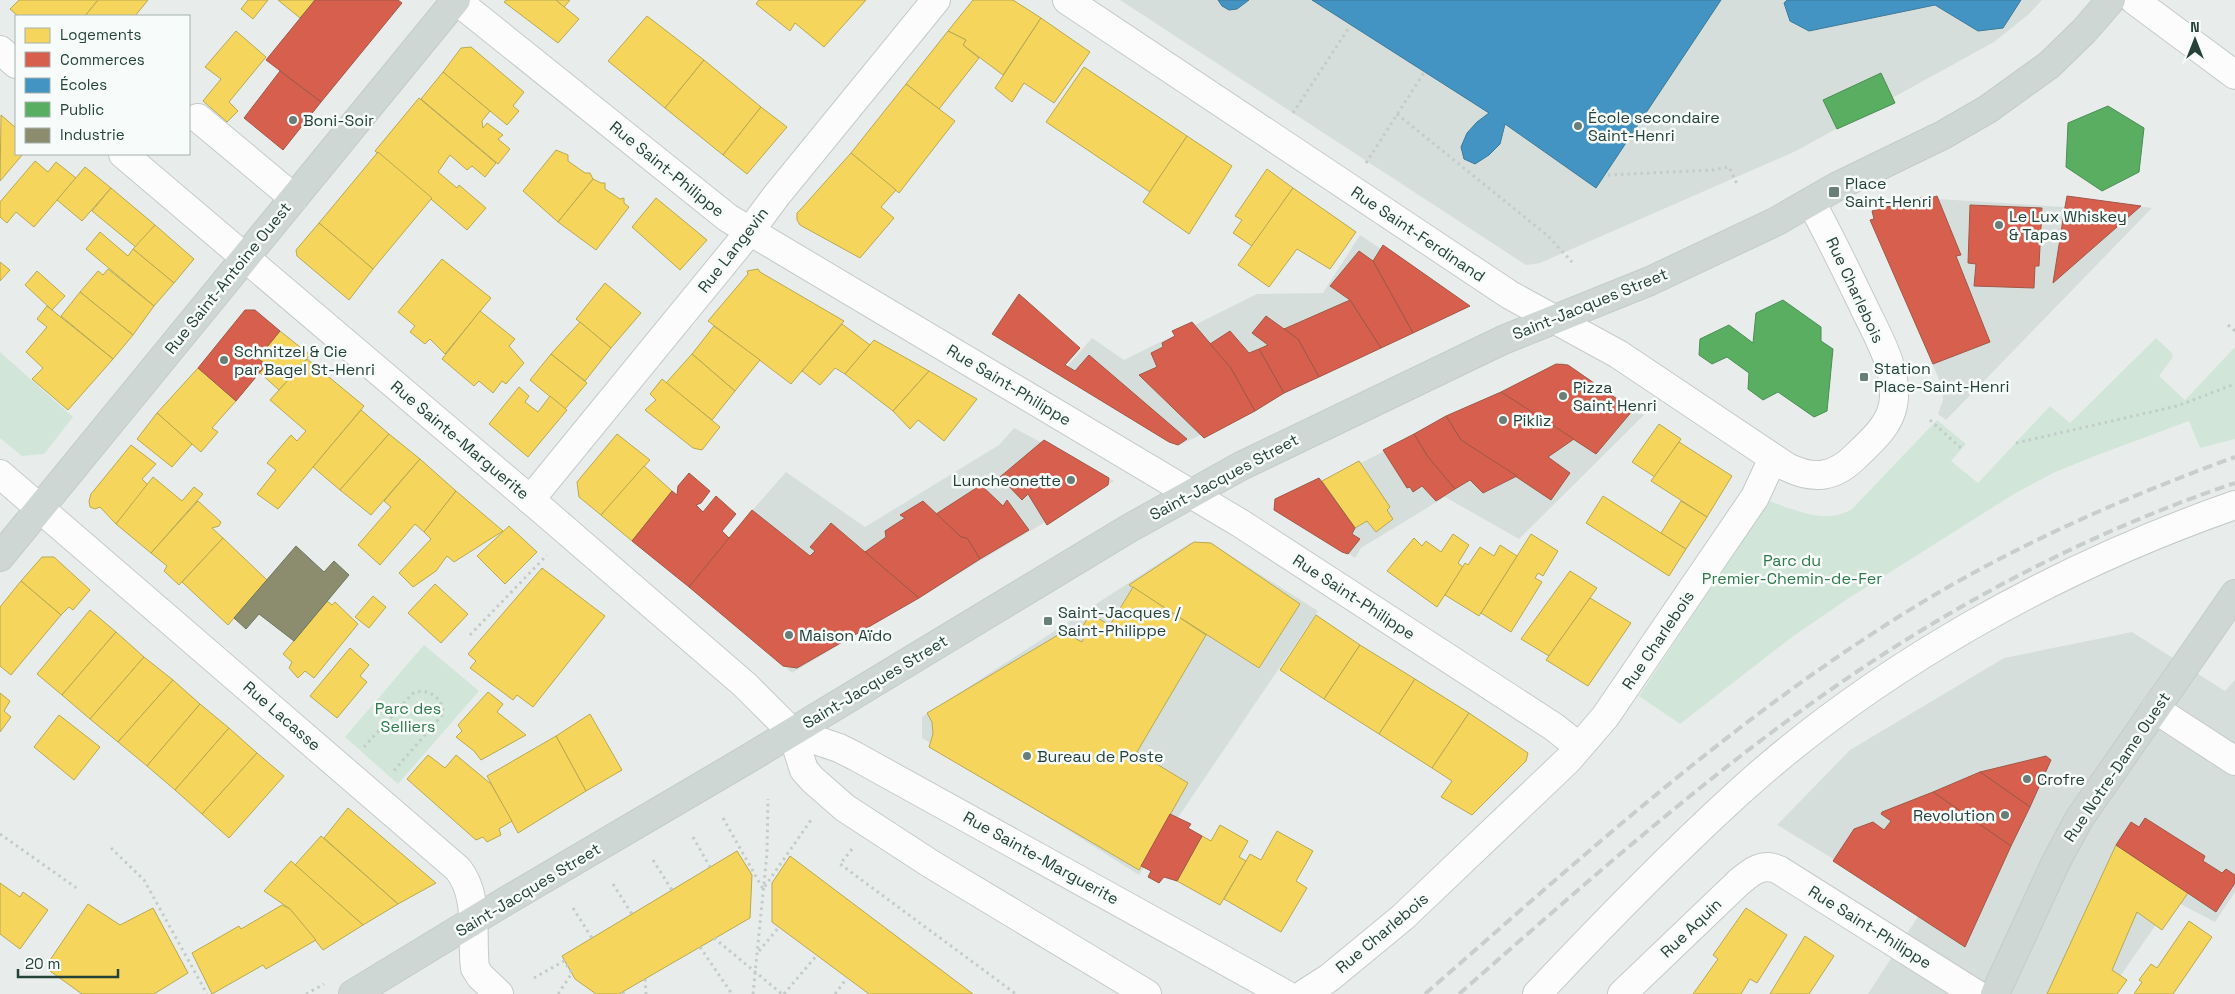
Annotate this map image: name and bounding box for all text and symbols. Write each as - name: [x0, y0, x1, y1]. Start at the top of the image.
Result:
- legend: [15, 15, 190, 155]
- north arrow: [2170, 15, 2220, 65]
- text: N: [2190, 18, 2200, 36]
- text: Logements: [60, 25, 142, 44]
- text: Commerces: [60, 50, 145, 69]
- text: Écoles: [60, 75, 107, 94]
- text: Public: [60, 100, 104, 119]
- place label: École secondaire Saint-Henri: [1588, 107, 1720, 146]
- place label: Boni-Soir: [303, 110, 374, 131]
- marker: Boni-Soir: [287, 114, 299, 126]
- street label: Rue Saint-Philippe: [605, 116, 729, 222]
- marker: École secondaire Saint-Henri: [1572, 120, 1584, 132]
- text: Industrie: [60, 125, 125, 144]
- place label: Place Saint-Henri: [1845, 173, 1932, 212]
- street label: Rue Saint-Ferdinand: [1347, 181, 1489, 287]
- marker: Place Saint-Henri: [1827, 185, 1841, 199]
- street label: Rue Saint-Antoine Ouest: [160, 198, 296, 358]
- street label: Rue Langevin: [693, 203, 773, 297]
- place label: Le Lux Whiskey & Tapas: [2009, 206, 2127, 245]
- marker: Le Lux Whiskey & Tapas: [1993, 219, 2005, 231]
- street label: Rue Charlebois: [1821, 234, 1889, 346]
- street label: Saint-Jacques Street: [1509, 263, 1671, 345]
- street label: Rue Saint-Philippe: [943, 340, 1075, 430]
- place label: Schnitzel & Cie par Bagel St-Henri: [234, 341, 375, 380]
- marker: Schnitzel & Cie par Bagel St-Henri: [218, 354, 230, 366]
- place label: Station Place-Saint-Henri: [1874, 358, 2009, 397]
- marker: Station Place-Saint-Henri: [1858, 371, 1870, 383]
- street label: Rue Sainte-Marguerite: [386, 376, 534, 504]
- place label: Pizza Saint Henri: [1573, 377, 1657, 416]
- marker: Pizza Saint Henri: [1557, 390, 1569, 402]
- place label: Piklìz: [1513, 410, 1551, 431]
- marker: Piklìz: [1497, 414, 1509, 426]
- street label: Saint-Jacques Street: [1146, 429, 1302, 525]
- place label: Luncheonette: [953, 470, 1061, 491]
- marker: Luncheonette: [1065, 474, 1077, 486]
- street label: Rue Saint-Philippe: [1289, 550, 1419, 644]
- park label: Parc du Premier-Chemin-de-Fer: [1702, 550, 1882, 589]
- street label: Rue Charlebois: [1617, 587, 1699, 693]
- place label: Saint-Jacques / Saint-Philippe: [1058, 602, 1181, 641]
- marker: Saint-Jacques / Saint-Philippe: [1042, 615, 1054, 627]
- place label: Maison Aïdo: [799, 625, 892, 646]
- marker: Maison Aïdo: [783, 629, 795, 641]
- street label: Saint-Jacques Street: [799, 630, 951, 734]
- street label: Rue Lacasse: [239, 677, 325, 755]
- street label: Rue Notre-Dame Ouest: [2059, 688, 2175, 846]
- park label: Parc des Selliers: [375, 698, 441, 737]
- place label: Bureau de Poste: [1037, 746, 1163, 767]
- marker: Bureau de Poste: [1021, 750, 1033, 762]
- place label: Crofre: [2037, 769, 2085, 790]
- marker: Crofre: [2021, 773, 2033, 785]
- place label: Revolution: [1913, 805, 1995, 826]
- street label: Rue Sainte-Marguerite: [960, 806, 1122, 910]
- marker: Revolution: [1999, 809, 2011, 821]
- street label: Saint-Jacques Street: [452, 838, 604, 942]
- street label: Rue Saint-Philippe: [1804, 881, 1936, 973]
- street label: Rue Charlebois: [1331, 888, 1433, 978]
- street label: Rue Aquin: [1656, 894, 1726, 962]
- scale bar: [18, 946, 118, 978]
- text: 20 m: [25, 954, 60, 973]

